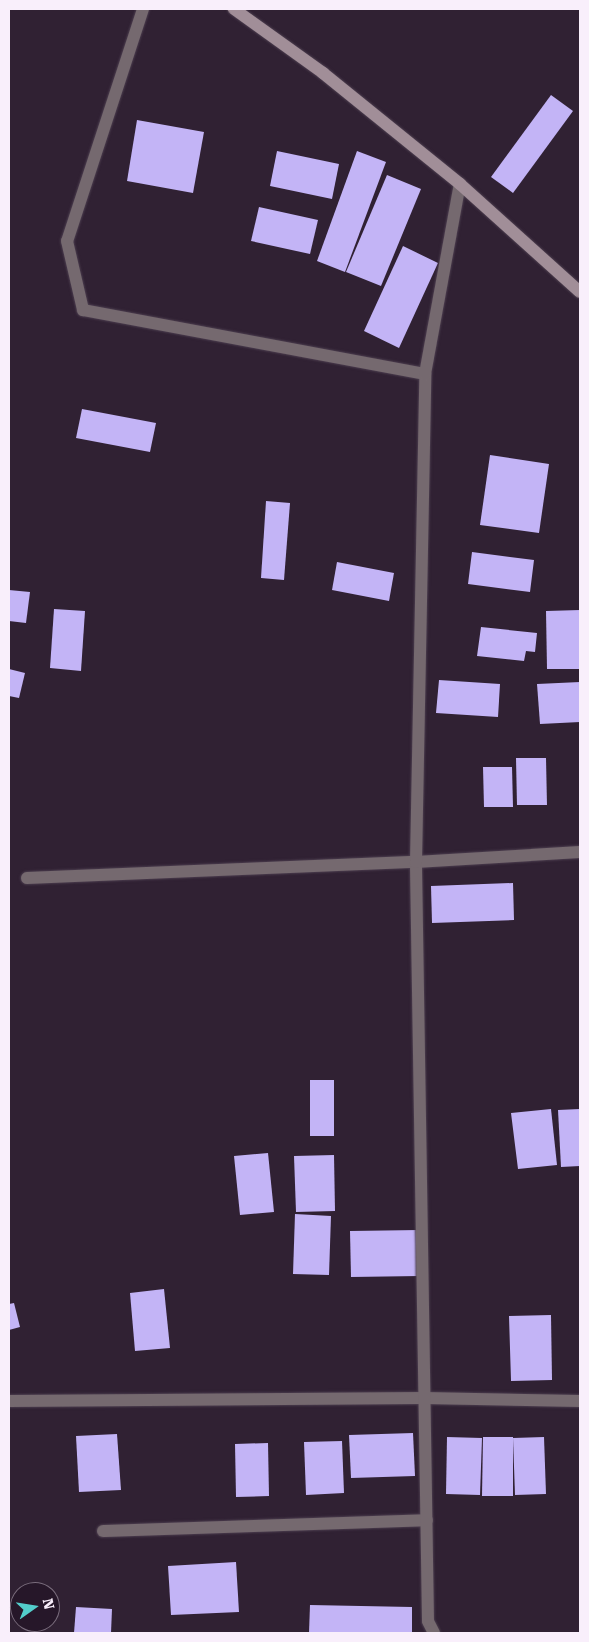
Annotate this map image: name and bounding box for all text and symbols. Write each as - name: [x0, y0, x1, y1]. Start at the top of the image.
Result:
- north arrow: [10, 1582, 60, 1632]
- text: N: [40, 1597, 58, 1611]

